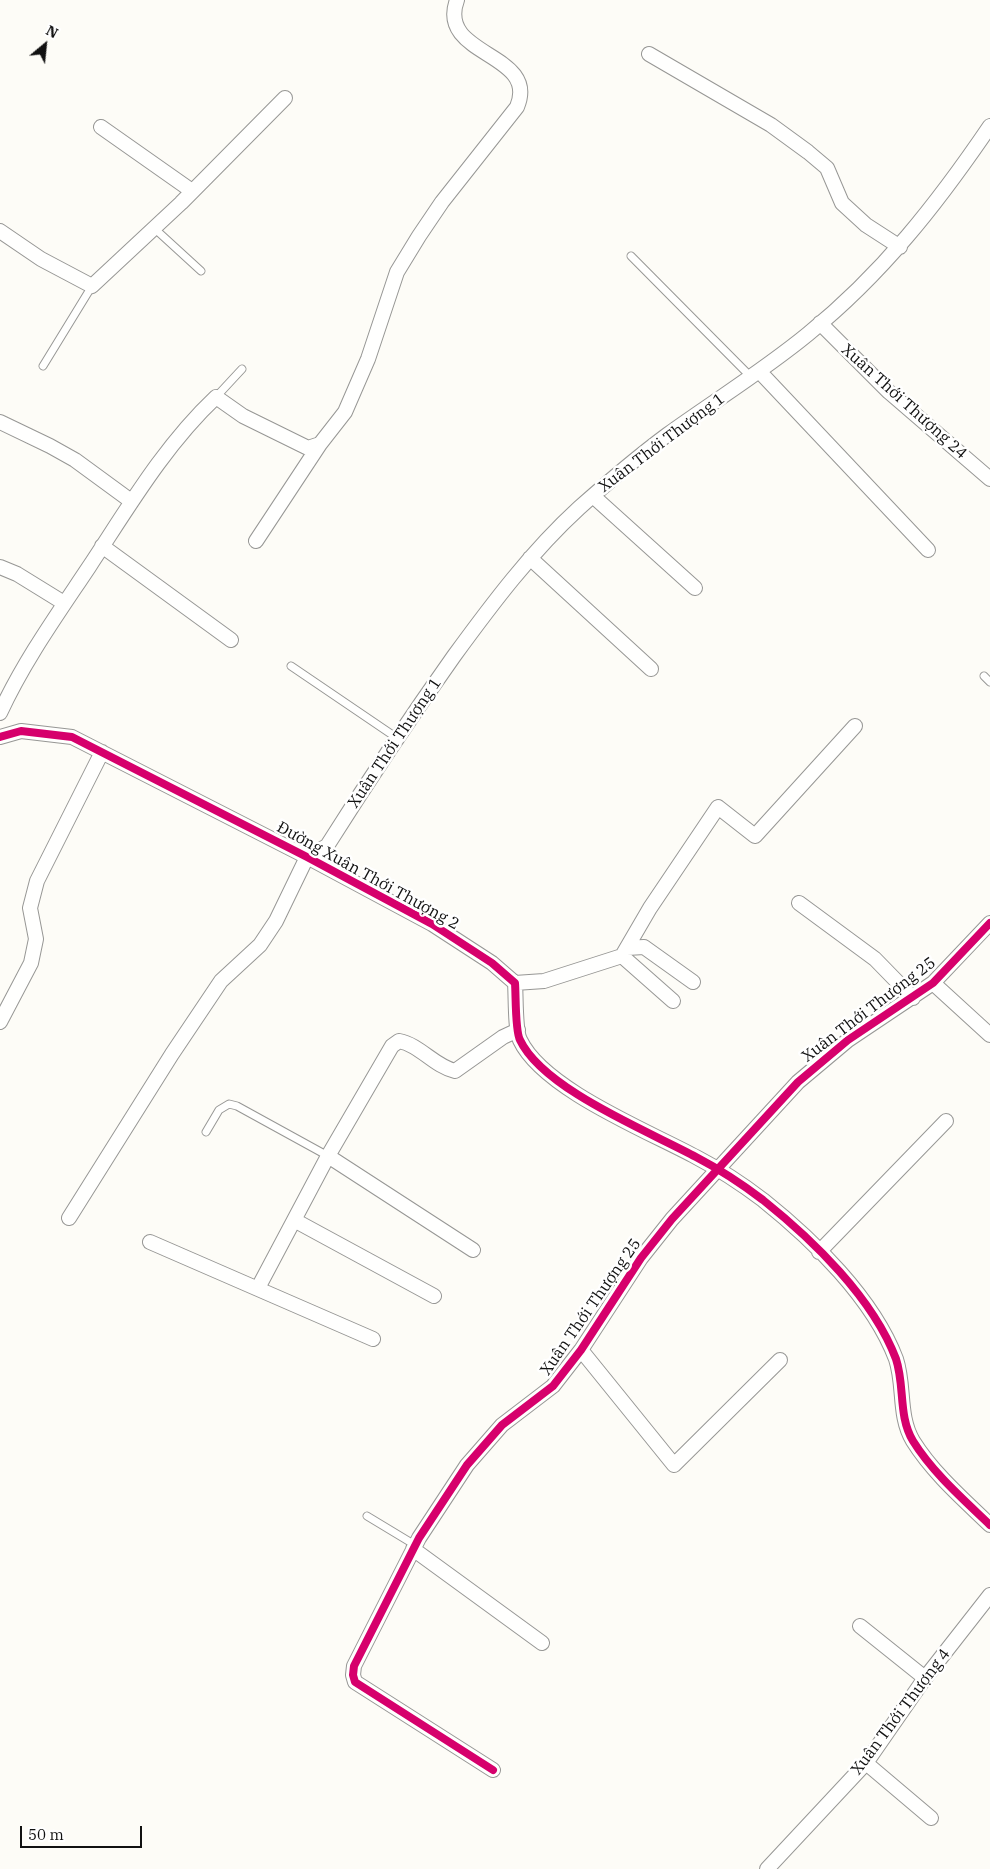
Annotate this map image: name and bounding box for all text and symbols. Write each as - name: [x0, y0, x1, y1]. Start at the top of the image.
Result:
- north arrow: [20, 20, 70, 70]
- text: N: [43, 21, 61, 42]
- street label: Xuân Thới Thượng 24: [837, 341, 971, 463]
- street label: Xuân Thới Thượng 1: [595, 389, 729, 497]
- street label: Xuân Thới Thượng 1: [344, 674, 446, 812]
- street label: Đường Xuân Thới Thượng 2: [273, 818, 463, 934]
- street label: Xuân Thới Thượng 25: [798, 953, 940, 1067]
- street label: Xuân Thới Thượng 25: [537, 1235, 645, 1379]
- street label: Xuân Thới Thượng 4: [847, 1645, 955, 1779]
- scale bar: [22, 1816, 145, 1848]
- text: 50 m: [28, 1825, 64, 1844]

